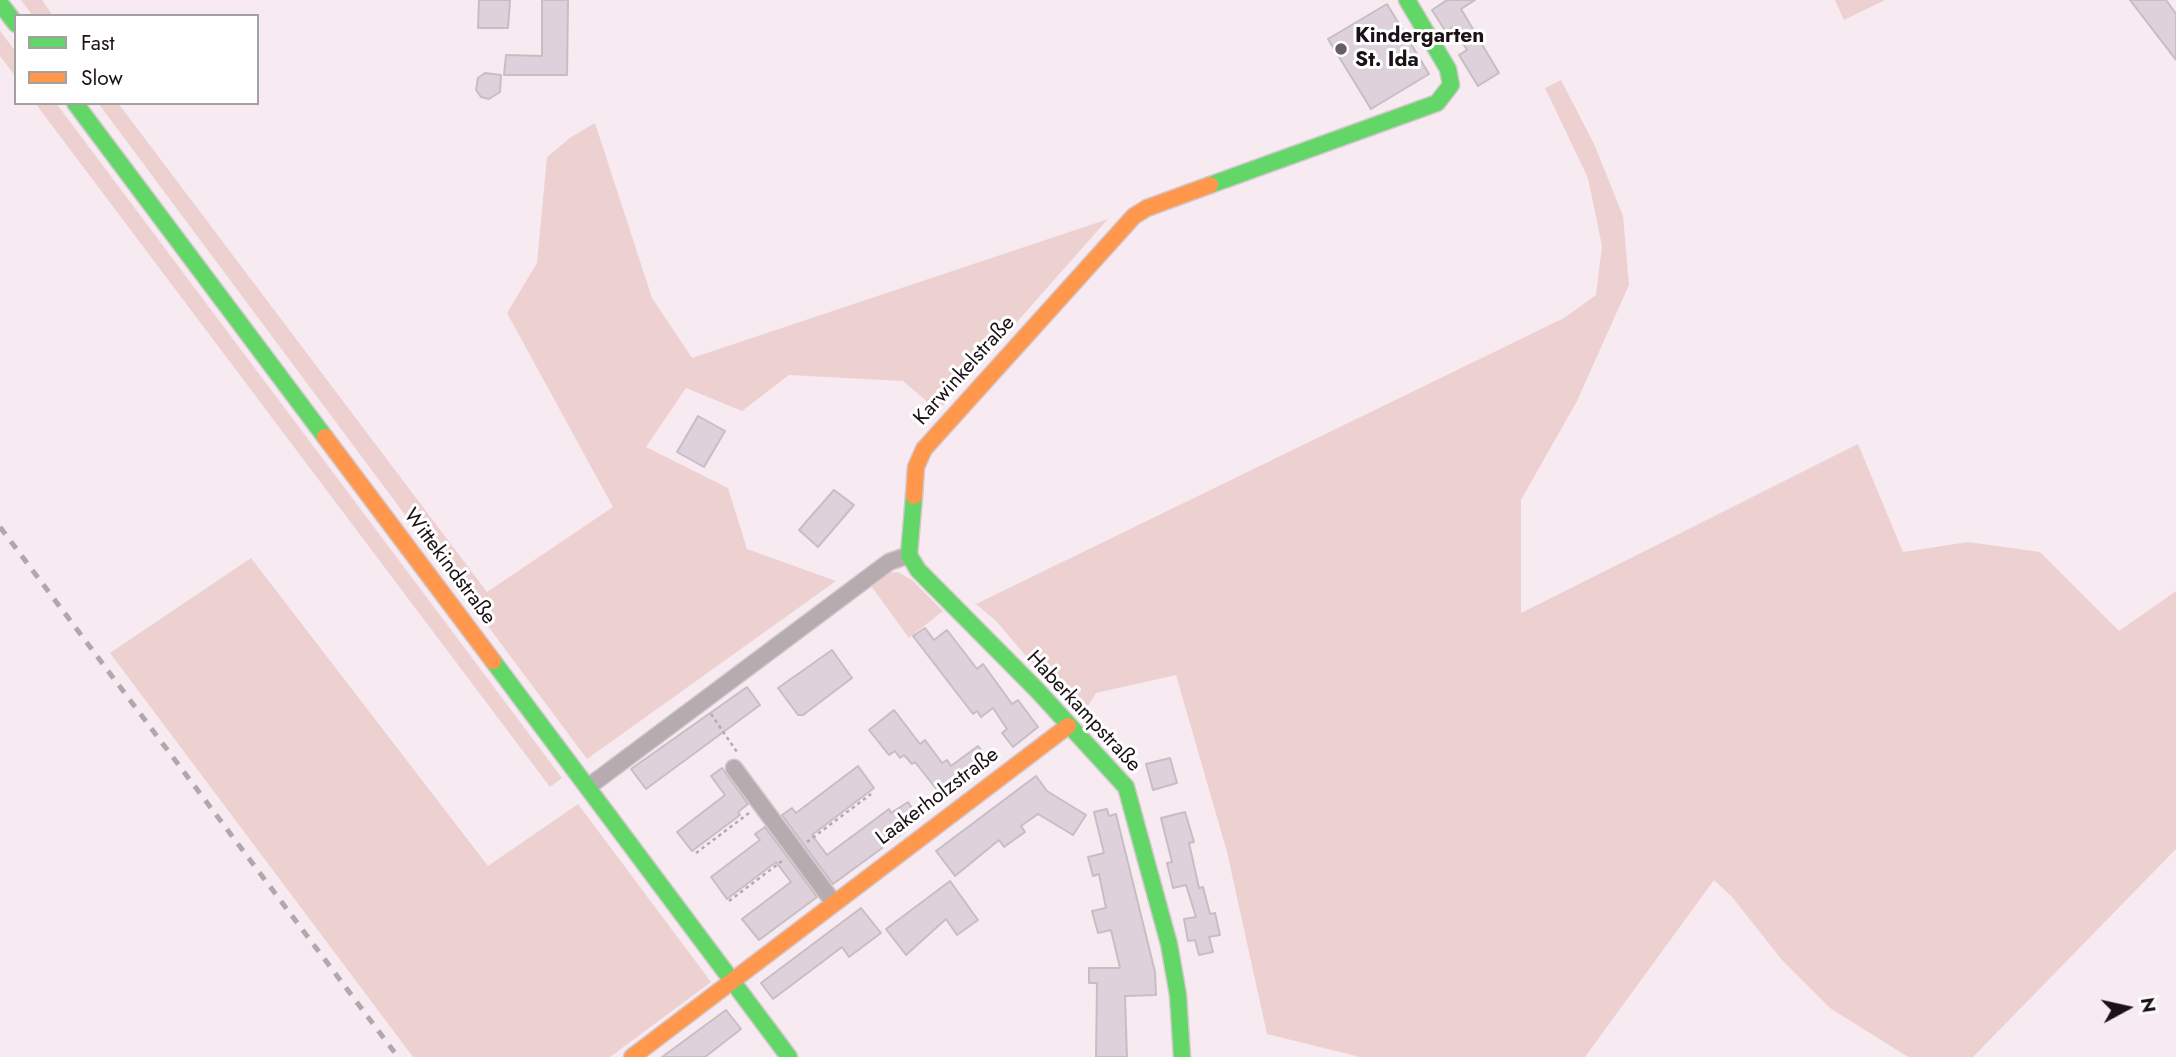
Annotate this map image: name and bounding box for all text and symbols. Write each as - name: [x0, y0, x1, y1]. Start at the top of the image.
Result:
- legend: [14, 14, 259, 105]
- place label: Kindergarten St. Ida: [1355, 24, 1484, 74]
- text: Fast: [81, 28, 114, 58]
- marker: Kindergarten St. Ida: [1333, 41, 1349, 57]
- text: Slow: [81, 63, 123, 93]
- street label: Karwinkelstraße: [909, 311, 1021, 431]
- street label: Wittekindstraße: [397, 504, 501, 630]
- street label: Haberkampstraße: [1020, 646, 1146, 778]
- street label: Laakerholzstraße: [872, 743, 1004, 851]
- north arrow: [2092, 973, 2162, 1043]
- text: N: [2134, 996, 2163, 1014]

